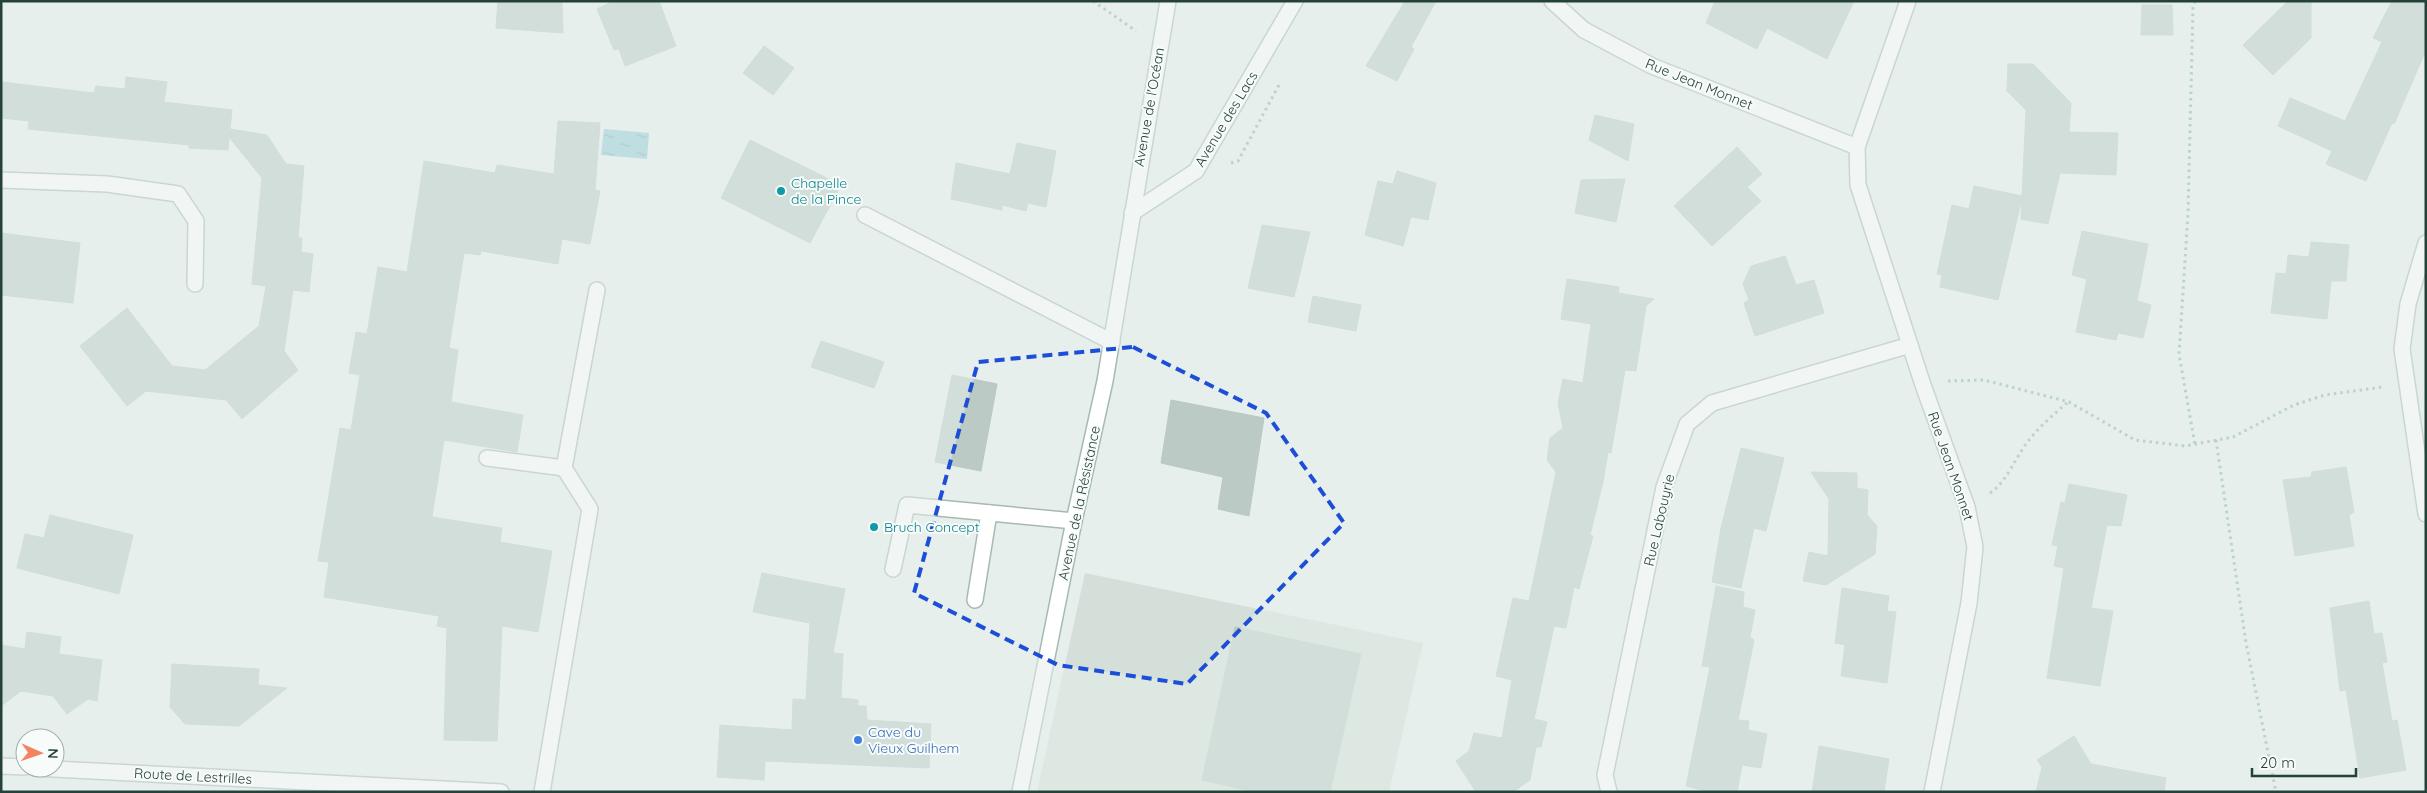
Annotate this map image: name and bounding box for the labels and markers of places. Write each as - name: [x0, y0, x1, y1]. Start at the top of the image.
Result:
- place label: Chapelle de la Pince: [791, 174, 861, 208]
- marker: Chapelle de la Pince: [775, 185, 787, 197]
- place label: Bruch Concept: [884, 518, 980, 536]
- marker: Bruch Concept: [868, 521, 880, 533]
- place label: Cave du Vieux Guilhem: [868, 723, 959, 757]
- marker: Cave du Vieux Guilhem: [852, 734, 864, 746]

